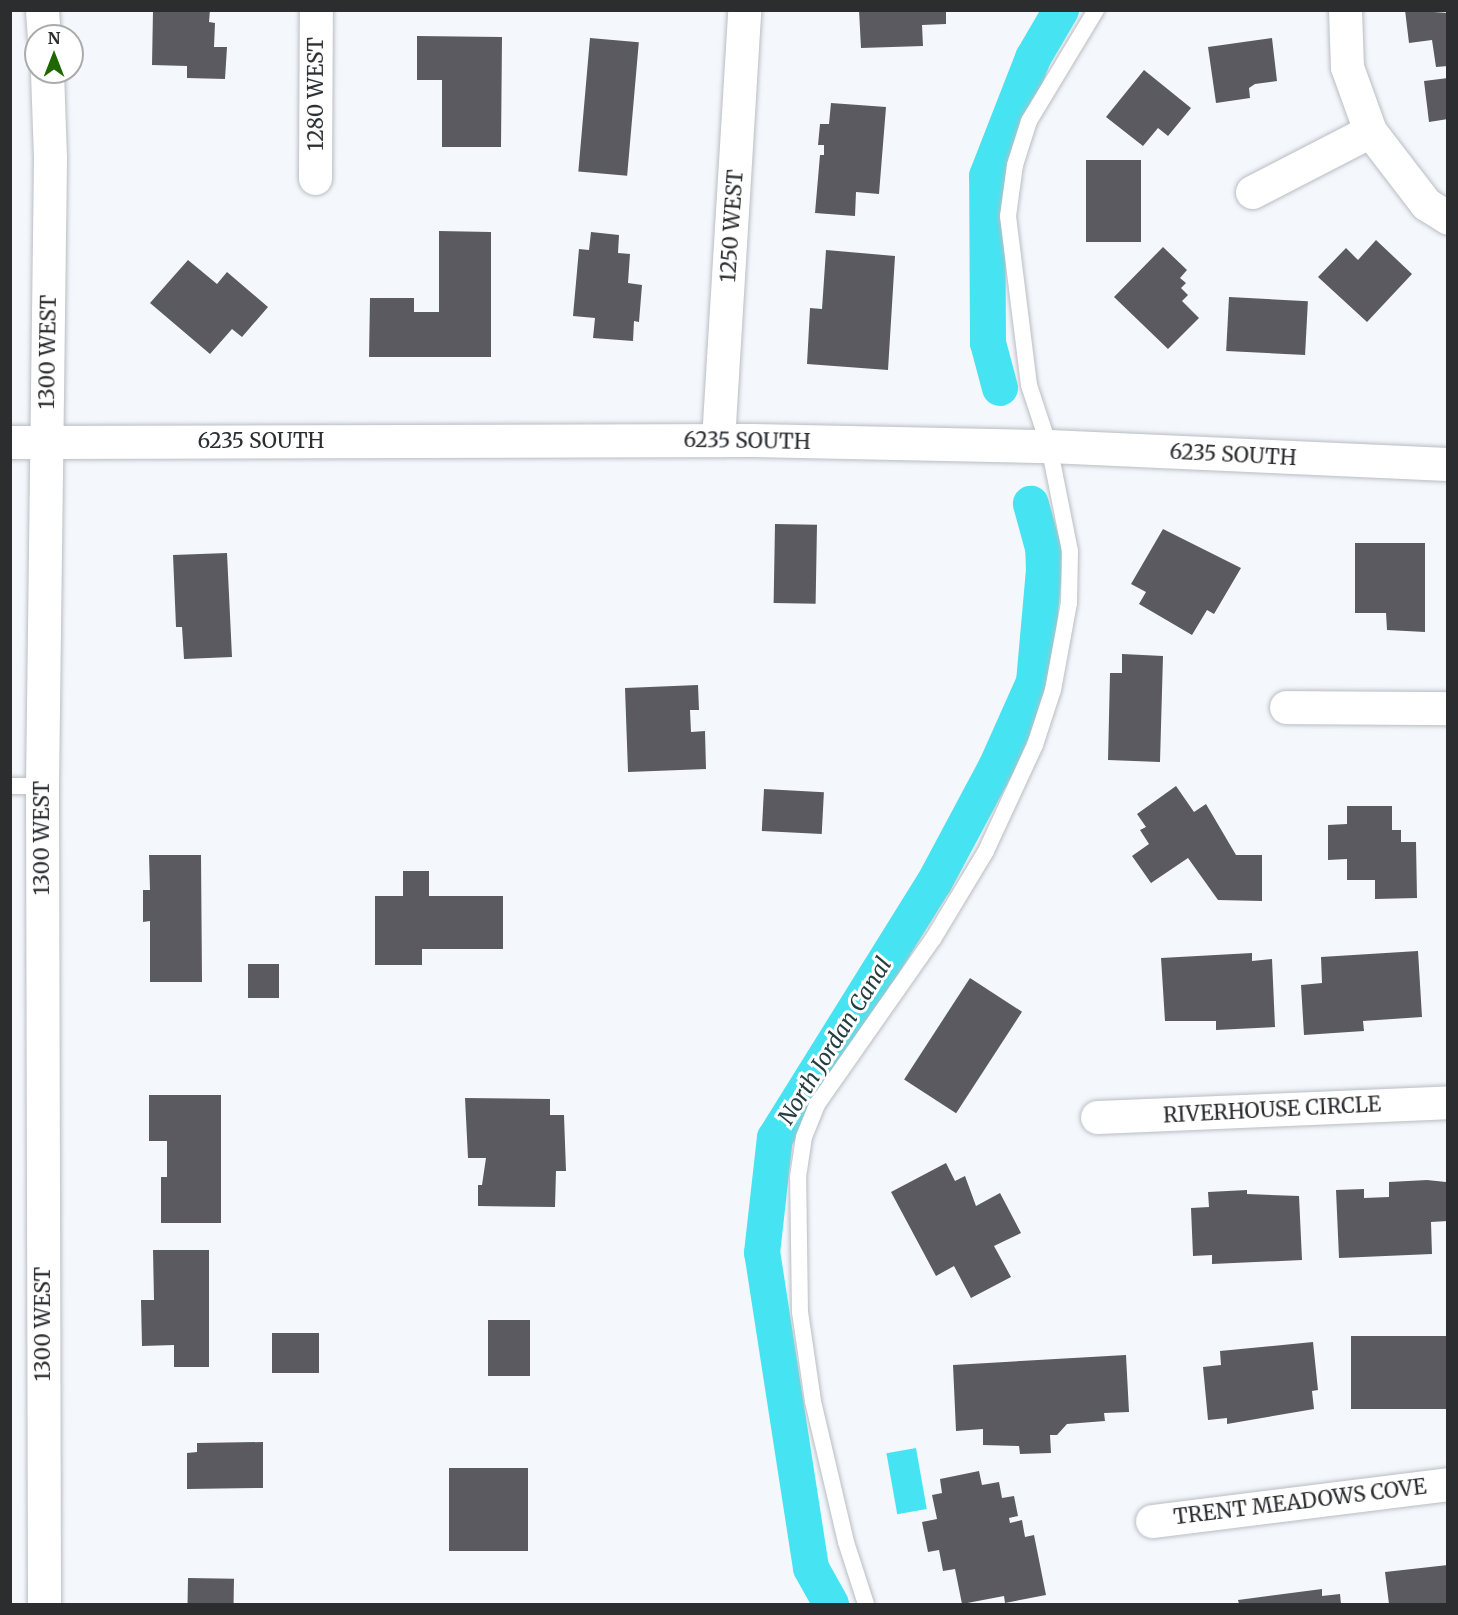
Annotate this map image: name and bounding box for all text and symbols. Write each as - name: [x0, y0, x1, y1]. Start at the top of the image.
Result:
- north arrow: [24, 24, 84, 84]
- text: N: [48, 28, 60, 48]
- street label: 1280 WEST: [303, 37, 329, 151]
- street label: 1250 WEST: [715, 169, 749, 283]
- street label: 1300 WEST: [34, 295, 62, 409]
- street label: 6235 SOUTH: [683, 427, 811, 455]
- street label: 6235 SOUTH: [197, 428, 325, 454]
- street label: 6235 SOUTH: [1169, 439, 1297, 471]
- street label: 1300 WEST: [29, 781, 55, 895]
- water label: North Jordan Canal: [773, 953, 897, 1129]
- street label: RIVERHOUSE CIRCLE: [1162, 1092, 1382, 1128]
- street label: 1300 WEST: [30, 1267, 56, 1381]
- street label: TRENT MEADOWS COVE: [1172, 1474, 1428, 1530]

